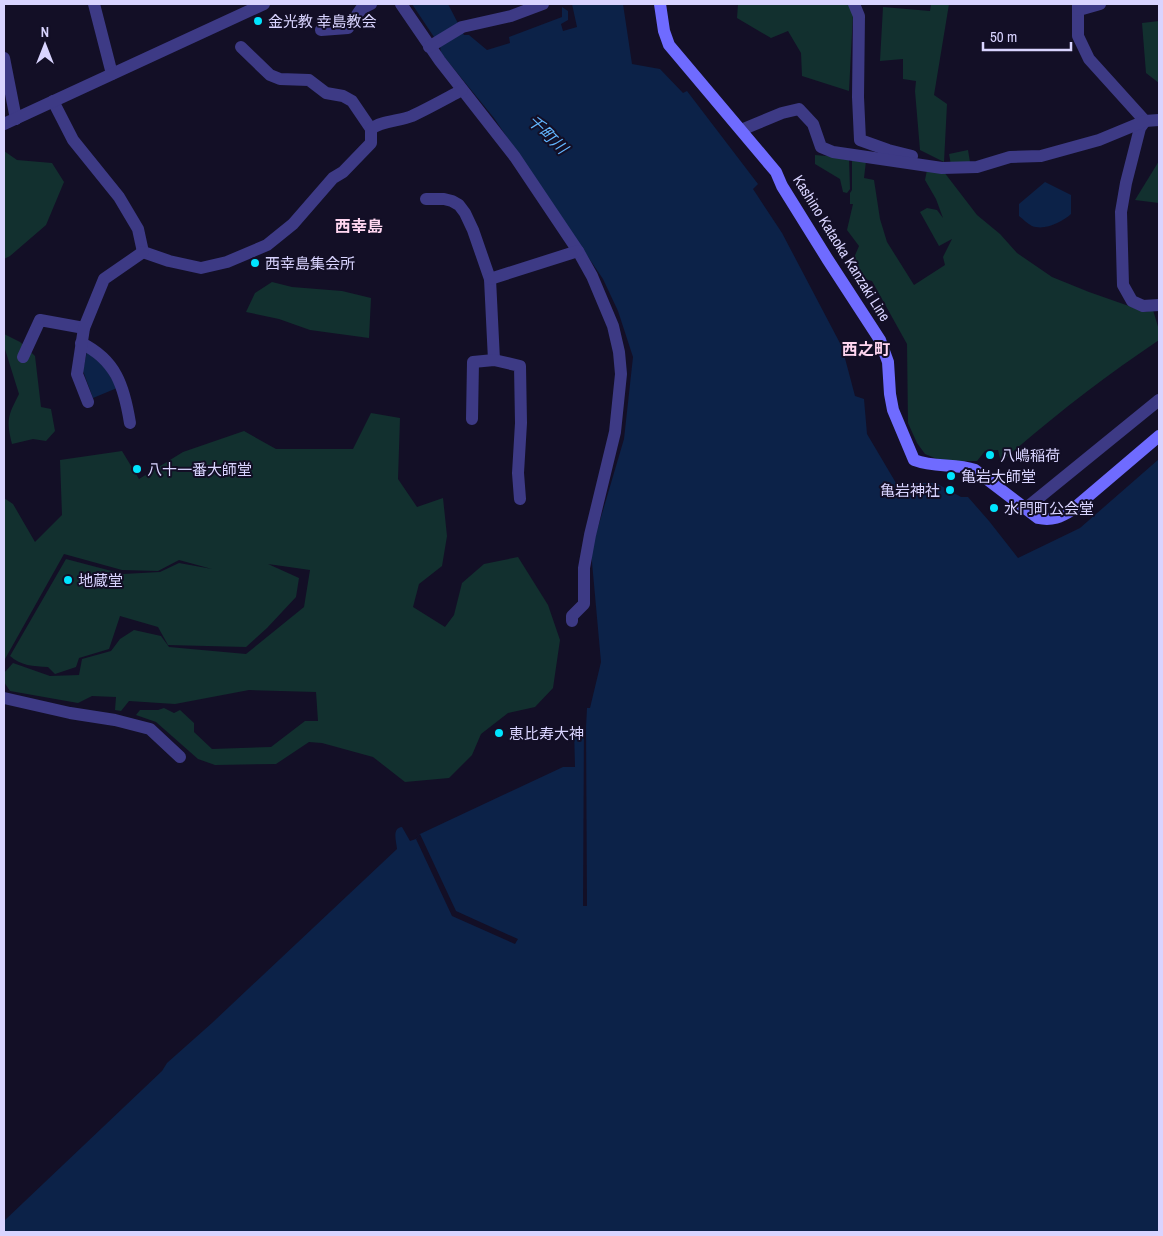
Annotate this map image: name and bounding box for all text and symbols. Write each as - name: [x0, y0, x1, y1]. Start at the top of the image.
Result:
- place label: 金光教 幸島教会: [268, 11, 376, 32]
- marker: 金光教 幸島教会: [252, 15, 264, 27]
- north arrow: [20, 20, 70, 70]
- scale bar: [983, 20, 1070, 52]
- text: N: [41, 23, 49, 41]
- text: 50 m: [990, 26, 1017, 47]
- water label: 千町川: [523, 109, 574, 160]
- street label: Kashino Kataoka Kanzaki Line: [788, 171, 896, 325]
- district label: 西幸島: [335, 215, 383, 237]
- place label: 西幸島集会所: [265, 253, 355, 274]
- marker: 西幸島集会所: [249, 257, 261, 269]
- district label: 西之町: [842, 338, 890, 360]
- place label: 八嶋稲荷: [1000, 445, 1060, 466]
- marker: 八嶋稲荷: [984, 449, 996, 461]
- place label: 八十一番大師堂: [147, 459, 252, 480]
- marker: 八十一番大師堂: [131, 463, 143, 475]
- place label: 亀岩大師堂: [961, 466, 1036, 487]
- marker: 亀岩大師堂: [945, 470, 957, 482]
- place label: 亀岩神社: [880, 480, 940, 501]
- marker: 亀岩神社: [944, 484, 956, 496]
- place label: 水門町公会堂: [1004, 498, 1094, 519]
- marker: 水門町公会堂: [988, 502, 1000, 514]
- place label: 地蔵堂: [78, 570, 123, 591]
- marker: 地蔵堂: [62, 574, 74, 586]
- place label: 恵比寿大神: [509, 723, 584, 744]
- marker: 恵比寿大神: [493, 727, 505, 739]

